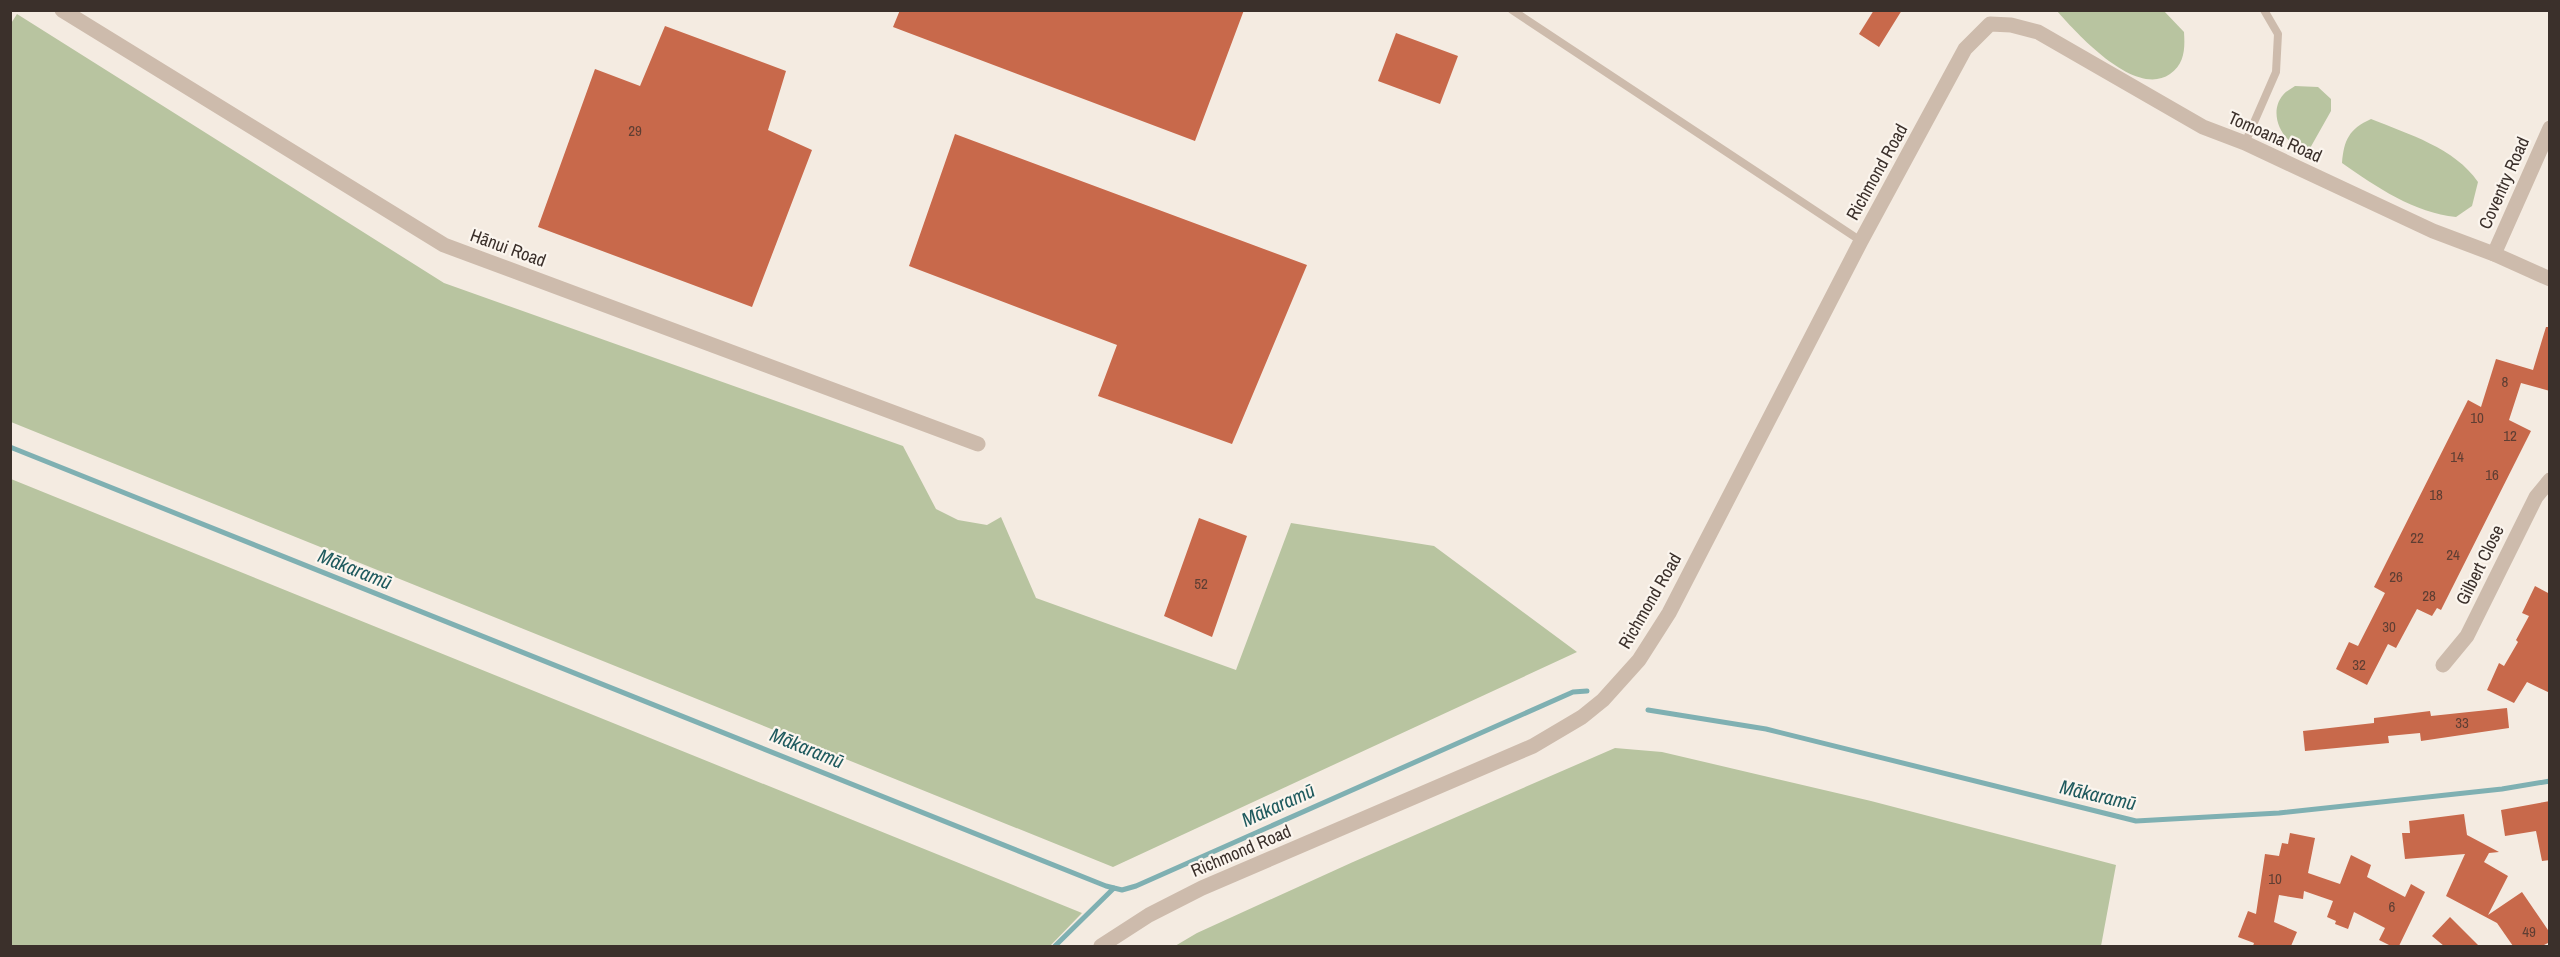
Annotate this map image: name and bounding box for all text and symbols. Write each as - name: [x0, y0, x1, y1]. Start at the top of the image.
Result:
- street label: Tomoana Road: [2224, 105, 2326, 168]
- street label: Richmond Road: [1840, 119, 1913, 224]
- house number: 29: [628, 120, 642, 141]
- street label: Coventry Road: [2472, 133, 2535, 233]
- street label: Hānui Road: [467, 222, 549, 273]
- house number: 8: [2502, 371, 2509, 392]
- house number: 10: [2470, 407, 2484, 428]
- house number: 12: [2503, 425, 2517, 446]
- house number: 14: [2450, 446, 2464, 467]
- house number: 16: [2485, 464, 2499, 485]
- house number: 18: [2429, 484, 2443, 505]
- street label: Gilbert Close: [2449, 521, 2510, 609]
- house number: 22: [2410, 527, 2424, 548]
- water label: Mākaramū: [314, 542, 396, 596]
- house number: 24: [2446, 544, 2460, 565]
- street label: Richmond Road: [1612, 548, 1687, 653]
- house number: 26: [2389, 566, 2403, 587]
- house number: 52: [1194, 573, 1208, 594]
- house number: 28: [2422, 585, 2436, 606]
- house number: 30: [2382, 616, 2396, 637]
- house number: 32: [2352, 654, 2366, 675]
- house number: 33: [2455, 712, 2469, 733]
- water label: Mākaramū: [766, 721, 848, 775]
- water label: Mākaramū: [2057, 773, 2139, 816]
- water label: Mākaramū: [1237, 776, 1319, 833]
- street label: Richmond Road: [1187, 818, 1295, 883]
- house number: 10: [2268, 868, 2282, 889]
- house number: 6: [2389, 896, 2396, 917]
- house number: 49: [2522, 921, 2536, 942]

